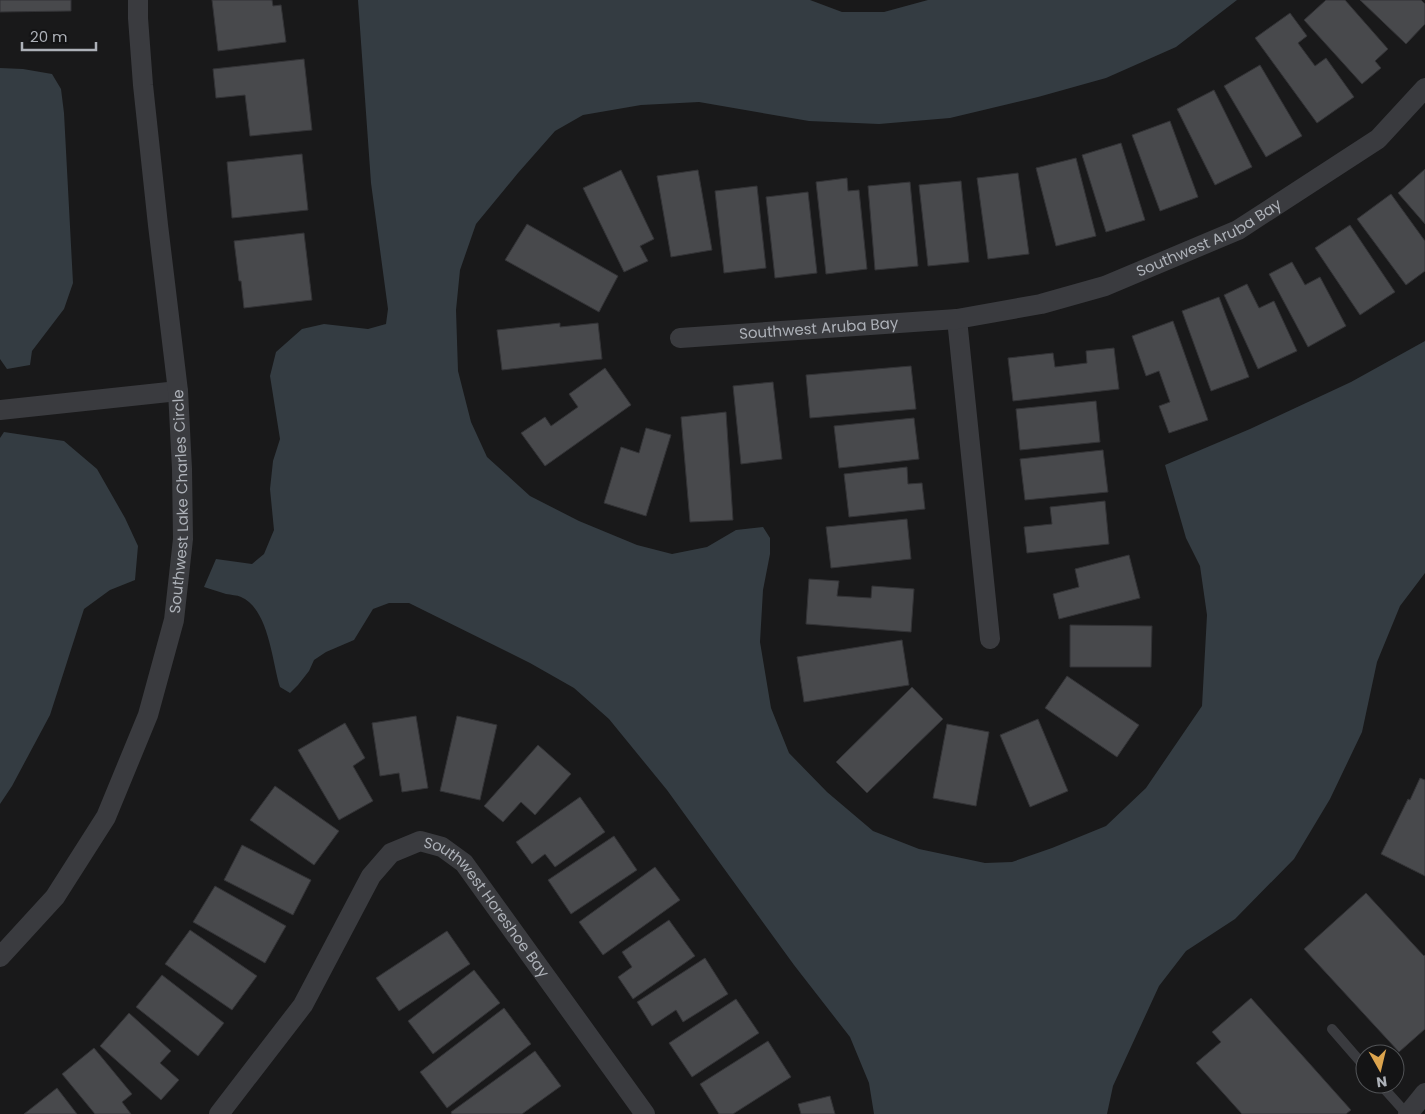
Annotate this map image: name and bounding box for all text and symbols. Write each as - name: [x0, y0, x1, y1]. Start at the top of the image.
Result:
- scale bar: [22, 20, 96, 52]
- text: 20 m: [30, 26, 68, 47]
- street label: Southwest Aruba Bay: [1133, 193, 1286, 282]
- street label: Southwest Aruba Bay: [738, 312, 899, 344]
- street label: Southwest Lake Charles Circle: [164, 389, 193, 615]
- street label: Southwest Horeshoe Bay: [421, 831, 555, 982]
- north arrow: [1355, 1044, 1405, 1094]
- text: N: [1375, 1071, 1388, 1093]

